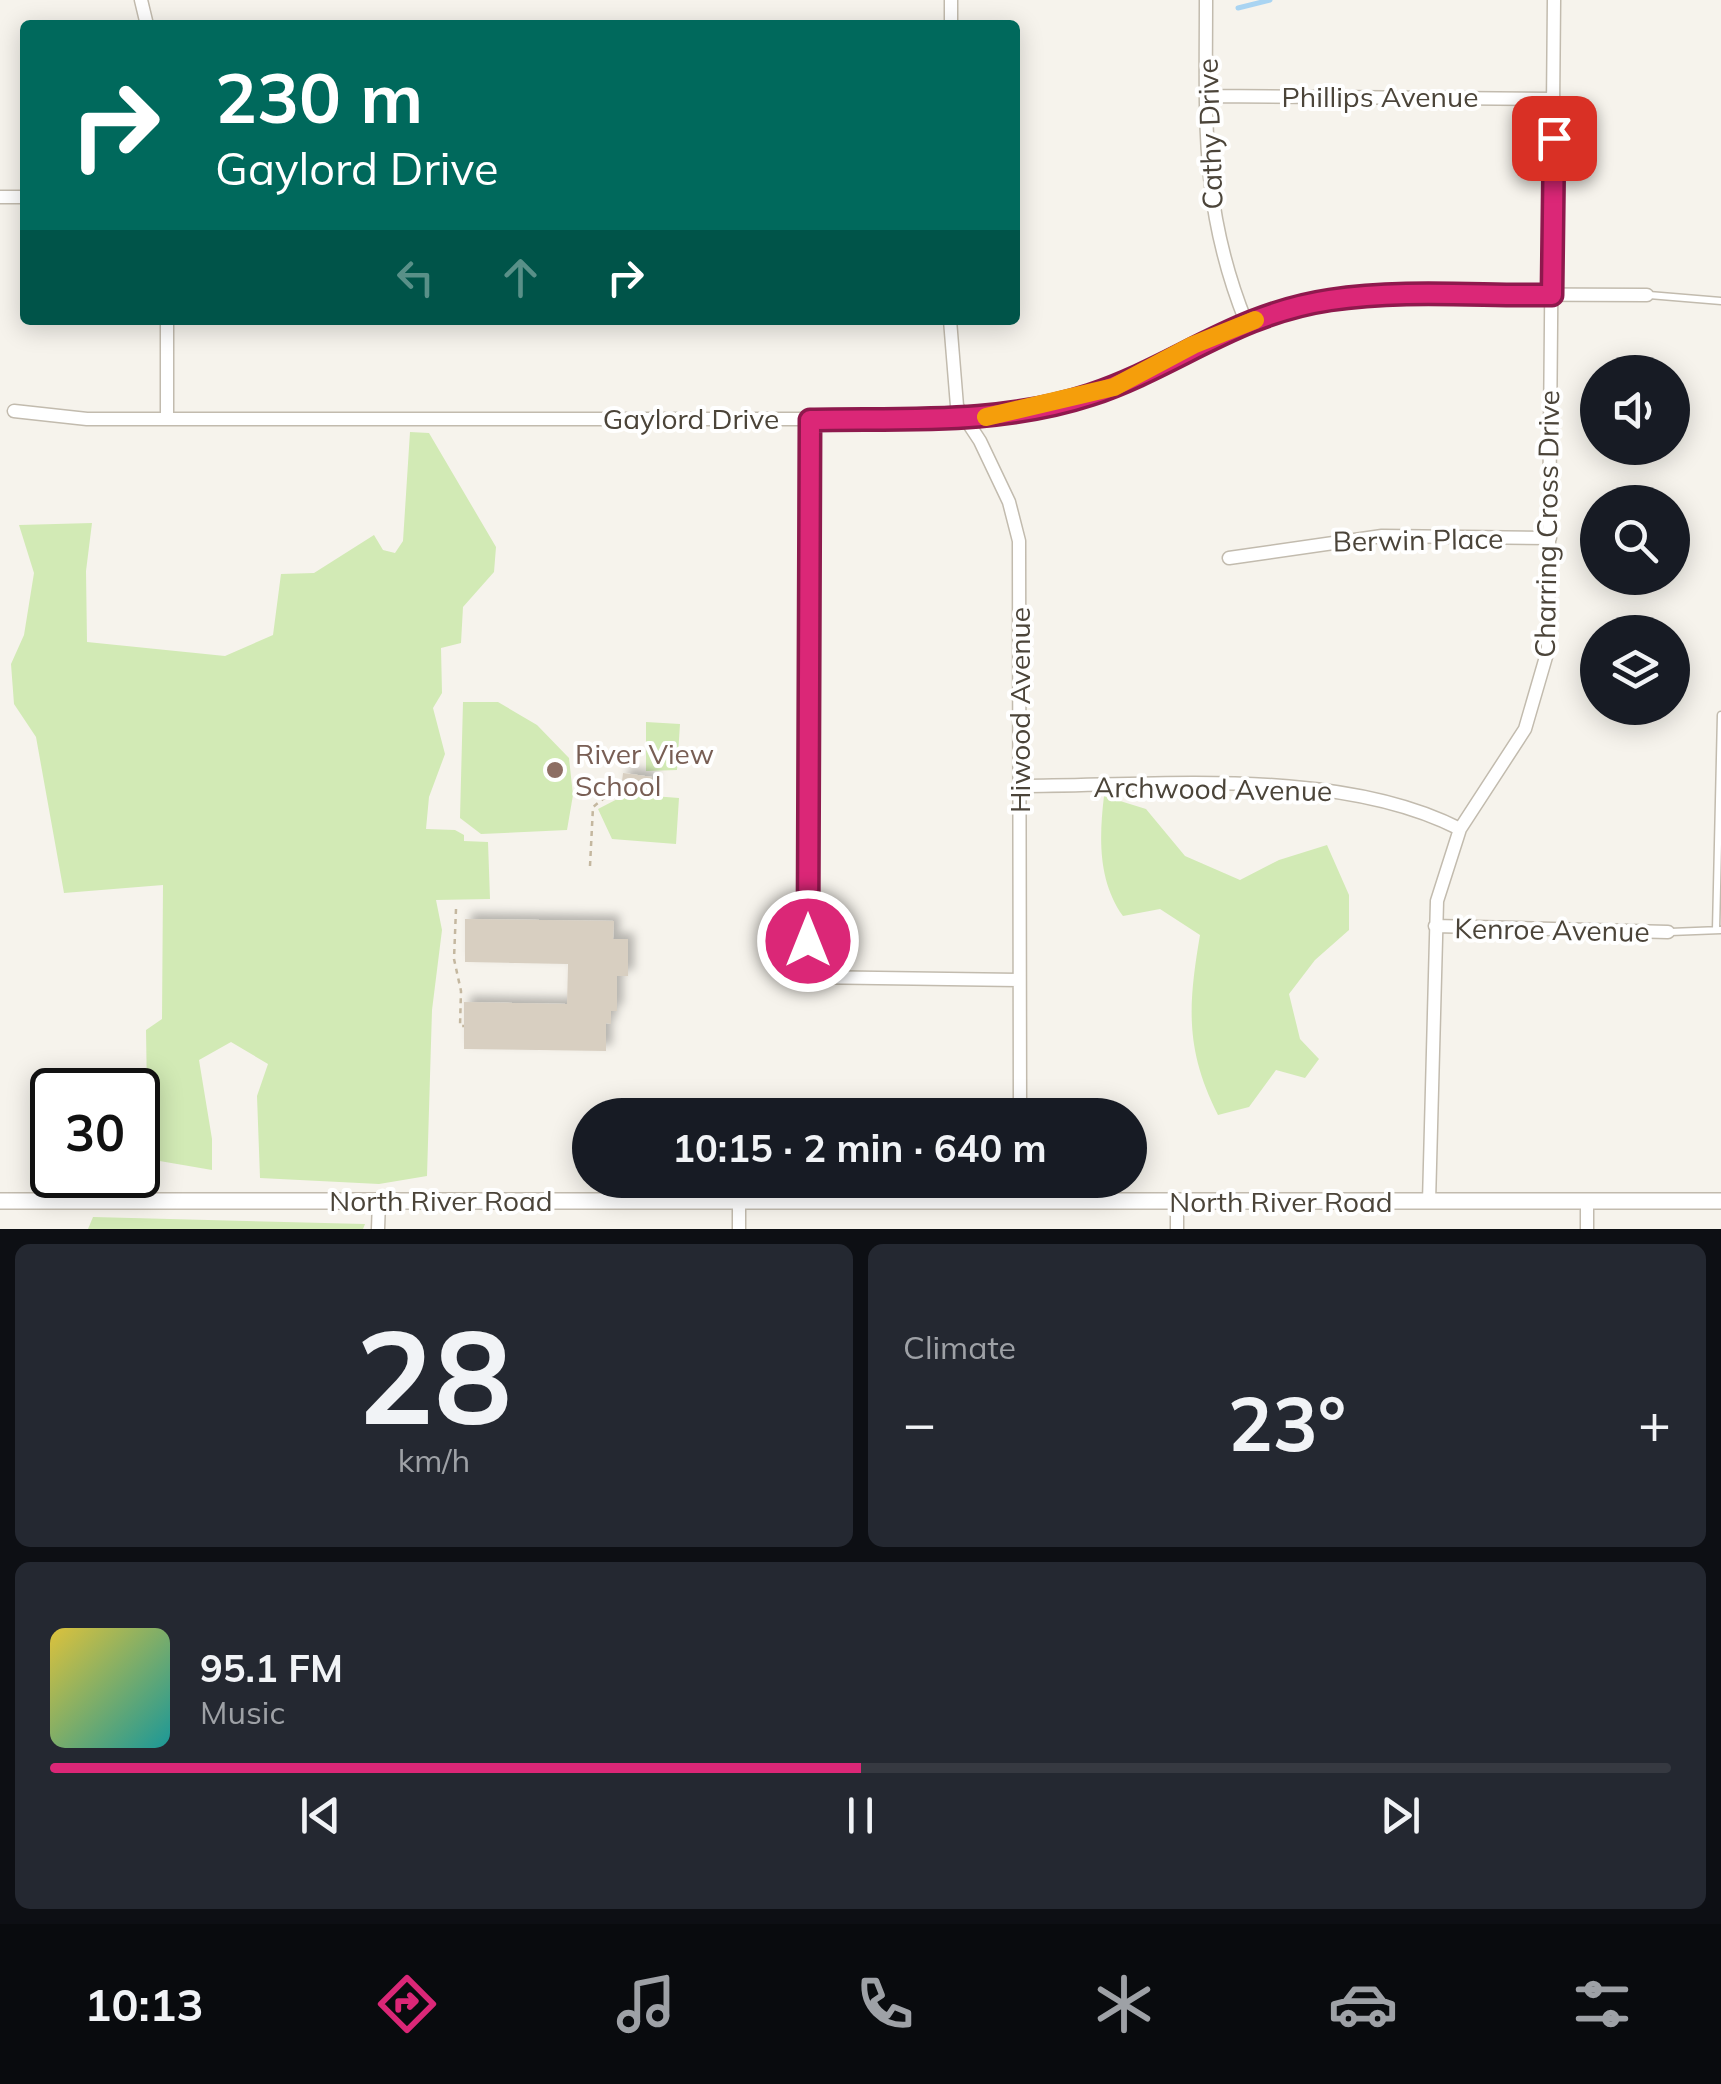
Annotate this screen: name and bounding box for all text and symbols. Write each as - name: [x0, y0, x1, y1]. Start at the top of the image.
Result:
- text: 230 m: [215, 53, 423, 141]
- street label: Cathy Drive: [1189, 58, 1230, 210]
- icon: right: [50, 60, 180, 190]
- street label: Phillips Avenue: [1282, 79, 1478, 114]
- pin: [1512, 96, 1597, 181]
- icon: arrive: [1527, 111, 1582, 166]
- text: Gaylord Drive: [215, 140, 498, 196]
- icon: left: [388, 250, 443, 305]
- icon: ahead: [493, 250, 548, 305]
- icon: right: [598, 250, 653, 305]
- map controls: [1580, 355, 1690, 725]
- button: sound: [1580, 355, 1690, 465]
- street label: Charring Cross Drive: [1527, 390, 1566, 658]
- street label: Gaylord Drive: [603, 401, 779, 436]
- button: search: [1580, 485, 1690, 595]
- street label: Berwin Place: [1332, 521, 1504, 558]
- street label: Hiwood Avenue: [1002, 607, 1037, 813]
- button: layers: [1580, 615, 1690, 725]
- place label: River View School: [575, 736, 714, 803]
- marker: River View School: [544, 759, 566, 781]
- street label: Archwood Avenue: [1094, 769, 1333, 808]
- position arrow: [756, 889, 860, 993]
- street label: Kenroe Avenue: [1454, 910, 1650, 949]
- speed limit sign: 30: [30, 1068, 160, 1198]
- text: 10:15 · 2 min · 640 m: [672, 1124, 1047, 1172]
- street label: North River Road: [329, 1183, 553, 1218]
- street label: North River Road: [1169, 1184, 1393, 1219]
- text: 28: [356, 1293, 512, 1457]
- text: Climate: [903, 1327, 1016, 1367]
- text: 23°: [1228, 1376, 1346, 1470]
- text: −: [903, 1388, 936, 1457]
- text: +: [1638, 1388, 1671, 1457]
- text: km/h: [398, 1440, 470, 1480]
- text: 95.1 FM: [200, 1644, 343, 1692]
- text: Music: [200, 1692, 285, 1732]
- icon: previous: [293, 1788, 348, 1843]
- icon: pause: [833, 1788, 888, 1843]
- icon: next: [1373, 1788, 1428, 1843]
- icon: directions: [372, 1969, 442, 2039]
- icon: music: [611, 1969, 681, 2039]
- icon: phone: [850, 1969, 920, 2039]
- icon: climate: [1089, 1969, 1159, 2039]
- icon: car: [1328, 1969, 1398, 2039]
- icon: filters: [1567, 1969, 1637, 2039]
- text: 10:13: [84, 1976, 204, 2032]

